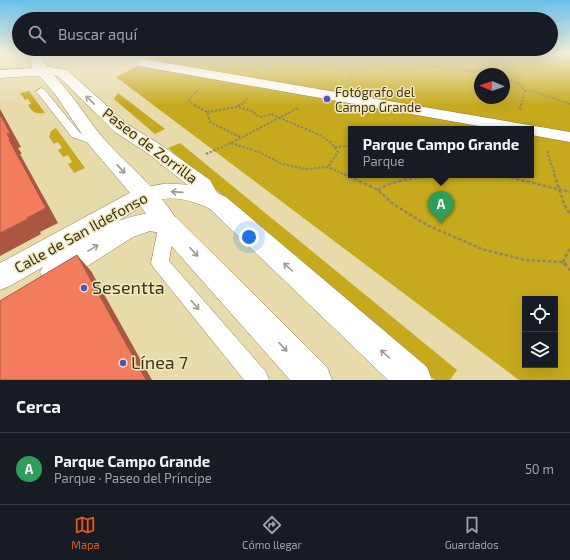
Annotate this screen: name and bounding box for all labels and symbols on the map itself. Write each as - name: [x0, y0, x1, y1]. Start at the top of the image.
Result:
- north arrow: [474, 68, 510, 104]
- place label: Fotógrafo del Campo Grande: [335, 84, 421, 115]
- marker: Fotógrafo del Campo Grande: [322, 94, 332, 104]
- one-way arrow: [86, 96, 96, 105]
- street label: Paseo de Zorrilla: [99, 104, 202, 187]
- one-way arrow: [116, 164, 125, 174]
- street label: Calle de San Ildefonso: [11, 188, 150, 276]
- one-way arrow: [171, 188, 184, 195]
- pin: A: [428, 191, 454, 224]
- your location: [239, 227, 259, 247]
- one-way arrow: [87, 244, 99, 252]
- one-way arrow: [189, 247, 199, 257]
- one-way arrow: [283, 262, 293, 272]
- place label: Sesentta: [92, 276, 165, 298]
- marker: Sesentta: [79, 283, 89, 293]
- one-way arrow: [191, 300, 200, 311]
- one-way arrow: [278, 342, 288, 352]
- one-way arrow: [380, 349, 390, 359]
- place label: Línea 7: [131, 351, 188, 373]
- marker: Línea 7: [118, 358, 128, 368]

